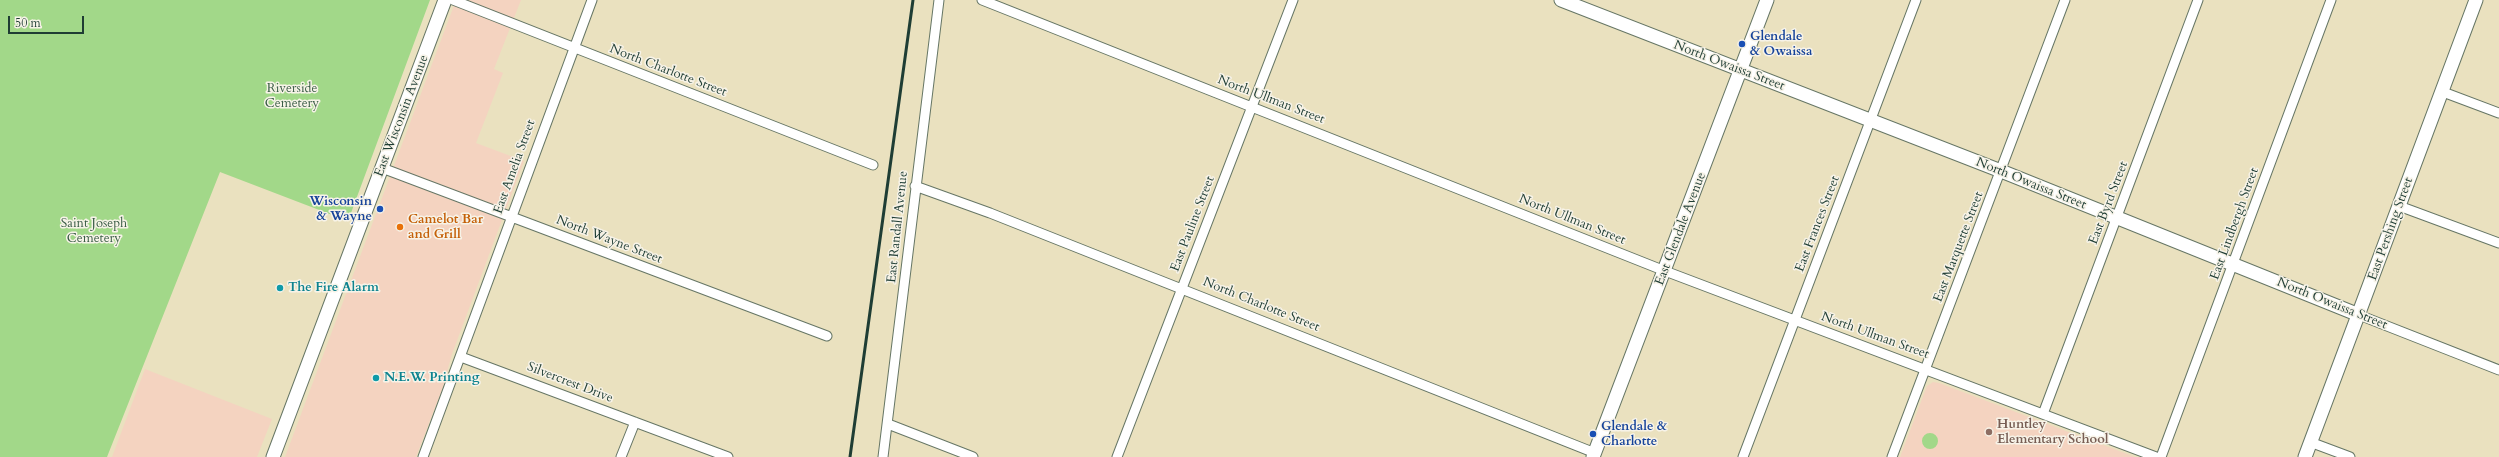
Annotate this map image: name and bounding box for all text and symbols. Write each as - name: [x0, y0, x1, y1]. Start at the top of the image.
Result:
- scale bar: [10, 8, 86, 34]
- text: 50 m: [15, 15, 41, 31]
- place label: Glendale & Owaissa: [1750, 29, 1812, 60]
- street label: North Owaissa Street: [1671, 38, 1787, 94]
- marker: Glendale & Owaissa: [1737, 39, 1747, 49]
- street label: North Charlotte Street: [607, 41, 729, 101]
- street label: East Wisconsin Avenue: [372, 53, 432, 179]
- street label: North Ullman Street: [1215, 72, 1327, 128]
- park label: Riverside Cemetery: [265, 81, 319, 112]
- street label: East Amelia Street: [491, 118, 539, 216]
- street label: North Owaissa Street: [1974, 155, 2088, 213]
- street label: East Byrd Street: [2086, 159, 2132, 247]
- street label: East Lindbergh Street: [2207, 166, 2263, 282]
- street label: East Randall Avenue: [884, 170, 912, 284]
- street label: East Glendale Avenue: [1652, 170, 1710, 288]
- street label: East Pauline Street: [1168, 174, 1218, 274]
- street label: East Frances Street: [1792, 174, 1844, 274]
- street label: East Pershing Street: [2365, 175, 2417, 283]
- street label: East Marquette Street: [1931, 190, 1987, 304]
- street label: North Ullman Street: [1516, 191, 1628, 249]
- place label: Wisconsin & Wayne: [309, 194, 372, 225]
- marker: Wisconsin & Wayne: [375, 204, 385, 214]
- place label: Camelot Bar and Grill: [408, 212, 483, 243]
- street label: North Wayne Street: [554, 213, 664, 267]
- park label: Saint Joseph Cemetery: [61, 216, 127, 247]
- marker: Camelot Bar and Grill: [395, 222, 405, 232]
- street label: North Charlotte Street: [1200, 274, 1322, 336]
- street label: North Owaissa Street: [2275, 275, 2389, 333]
- place label: The Fire Alarm: [288, 280, 379, 296]
- marker: The Fire Alarm: [275, 283, 285, 293]
- street label: North Ullman Street: [1819, 309, 1931, 363]
- street label: Silvercrest Drive: [525, 359, 615, 407]
- place label: N.E.W. Printing: [384, 370, 480, 386]
- marker: N.E.W. Printing: [371, 373, 381, 383]
- place label: Huntley Elementary School: [1997, 417, 2109, 448]
- place label: Glendale & Charlotte: [1601, 419, 1667, 450]
- marker: Huntley Elementary School: [1984, 427, 1994, 437]
- marker: Glendale & Charlotte: [1588, 429, 1598, 439]

